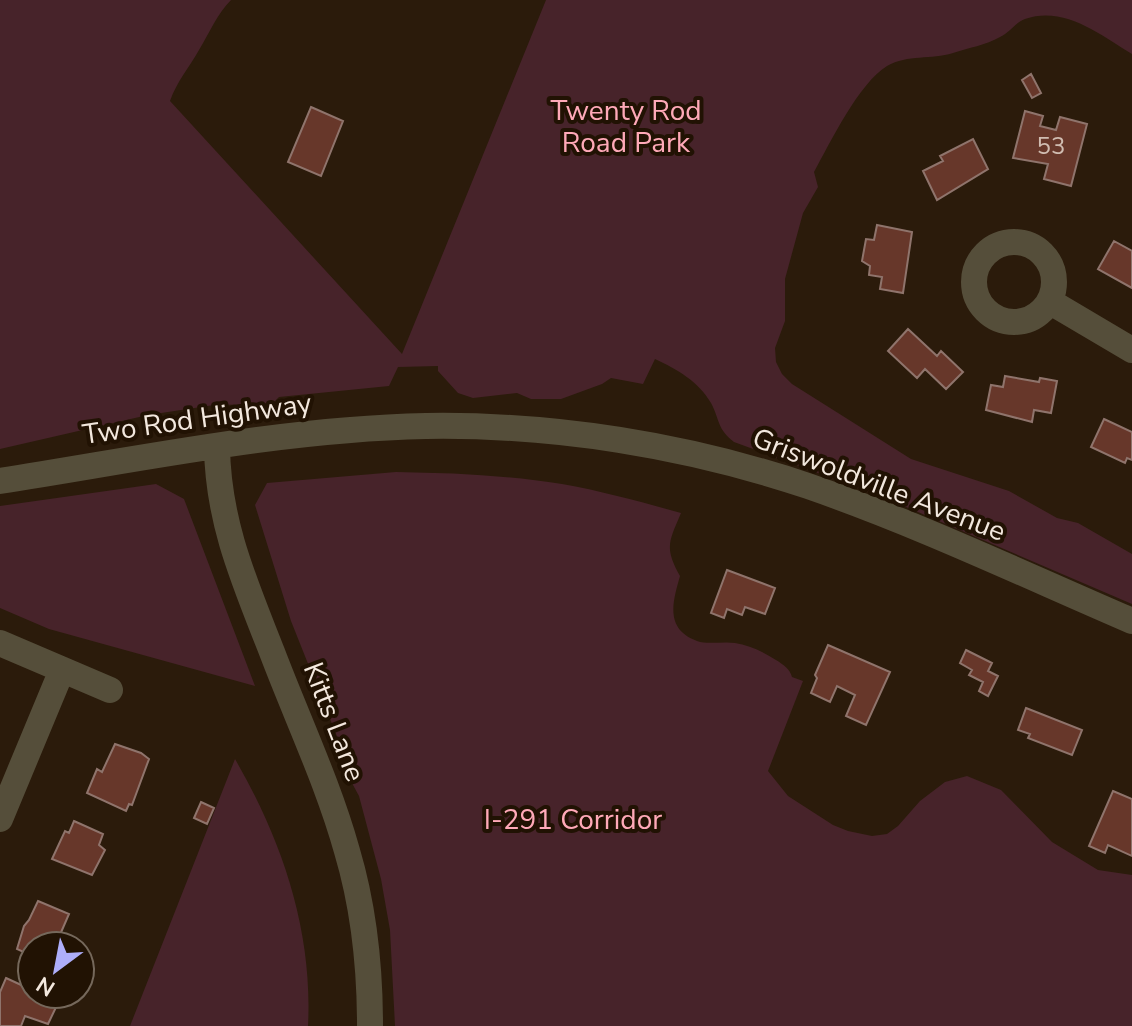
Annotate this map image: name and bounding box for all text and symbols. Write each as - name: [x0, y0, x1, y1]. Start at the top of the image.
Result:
- park label: Twenty Rod Road Park: [550, 92, 702, 162]
- house number: 53: [1037, 130, 1065, 162]
- street label: Two Rod Highway: [80, 384, 315, 454]
- street label: Griswoldville Avenue: [747, 419, 1011, 551]
- street label: Kitts Lane: [294, 657, 374, 787]
- park label: I-291 Corridor: [484, 801, 662, 839]
- north arrow: [16, 930, 96, 1010]
- text: N: [31, 969, 61, 1003]

